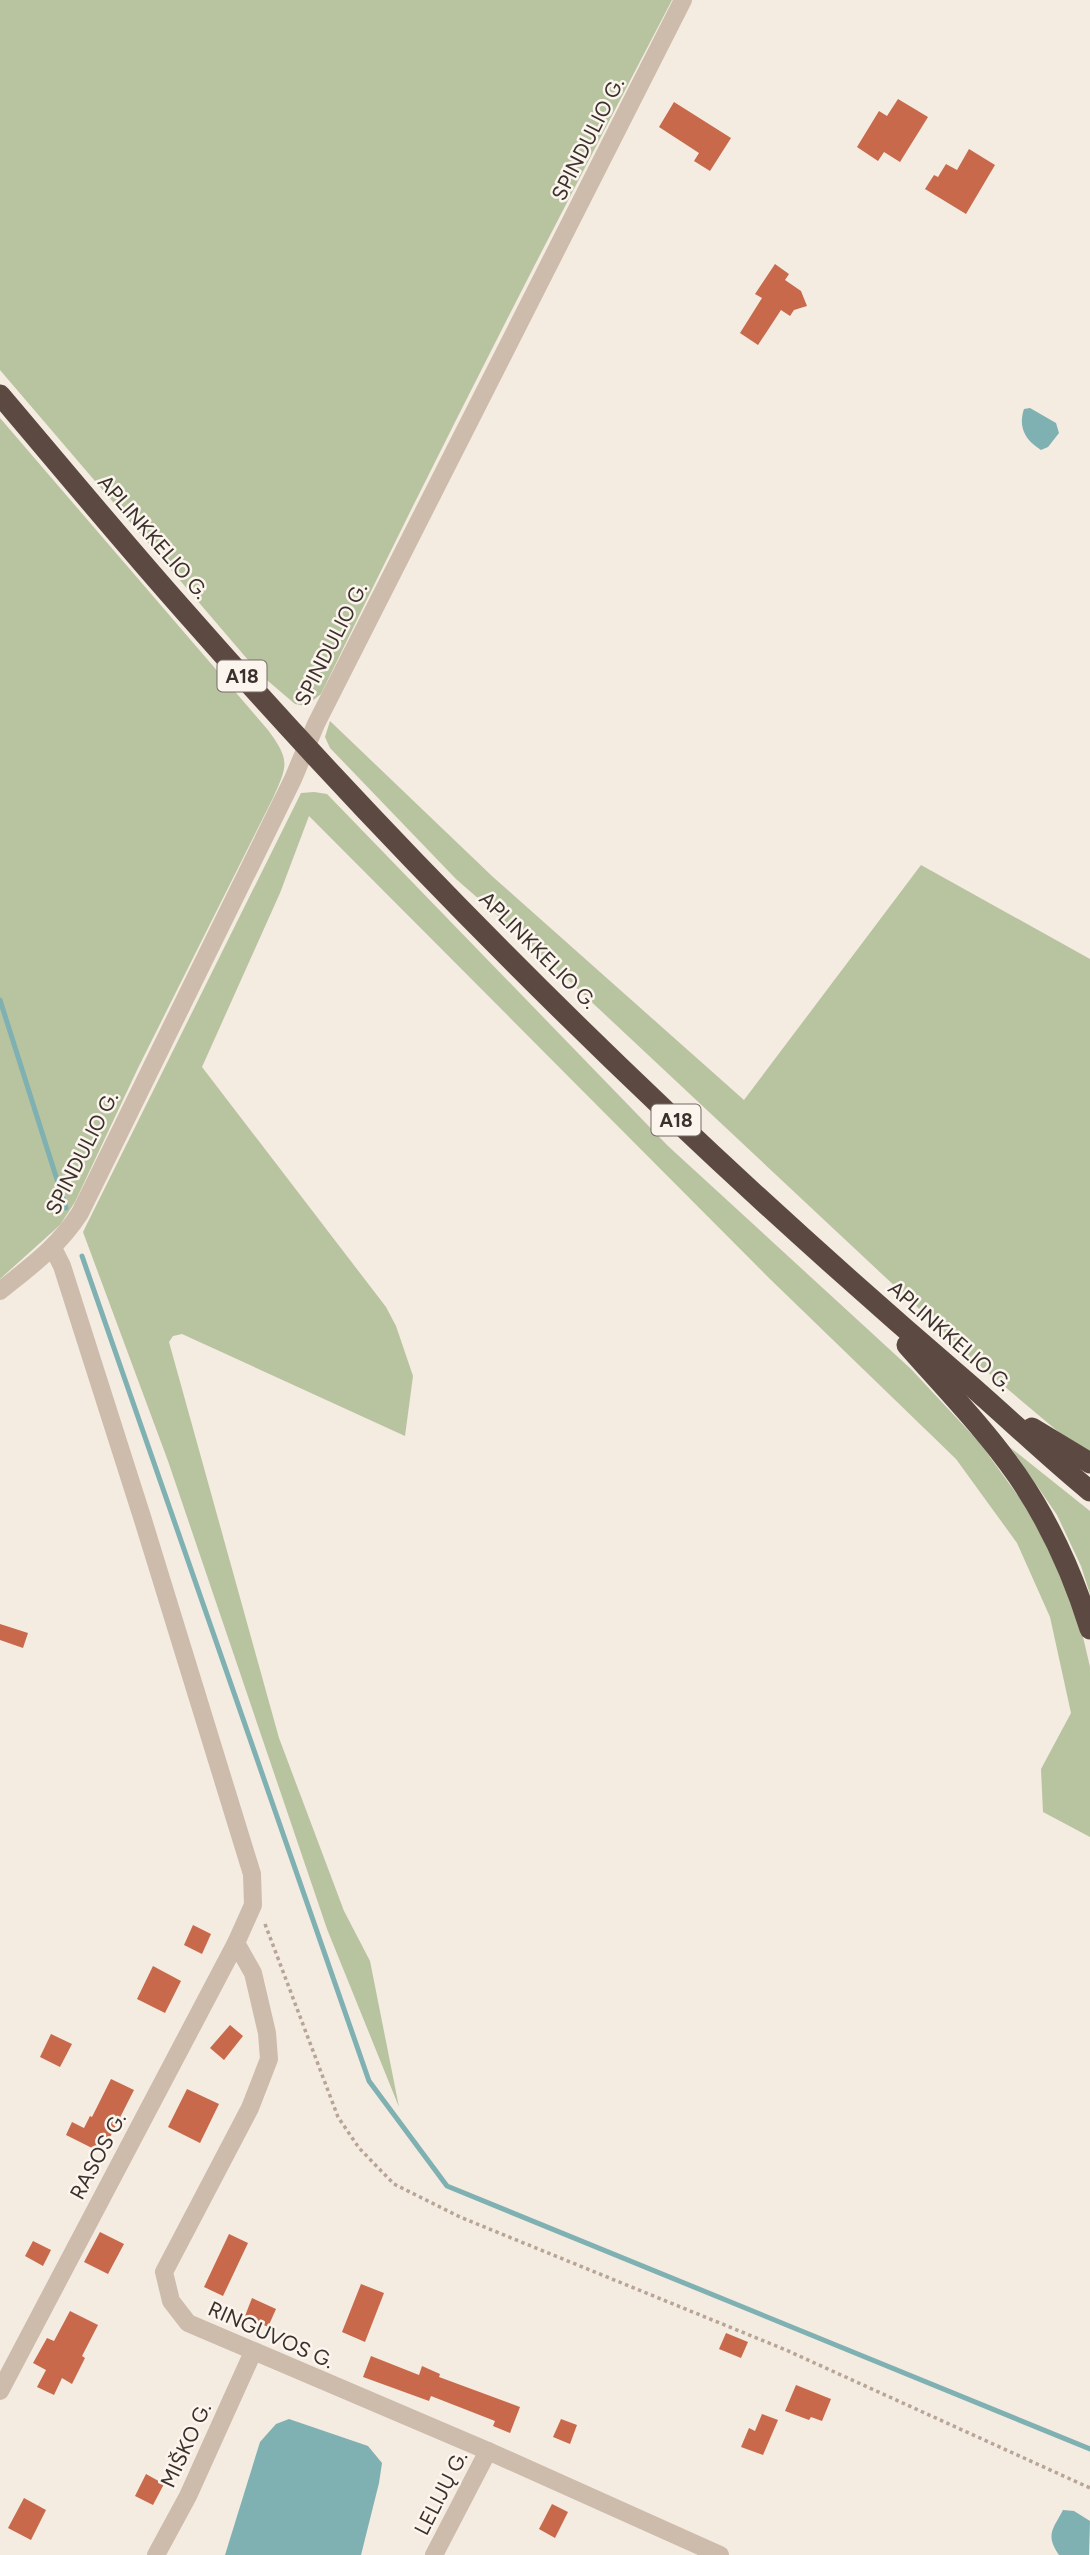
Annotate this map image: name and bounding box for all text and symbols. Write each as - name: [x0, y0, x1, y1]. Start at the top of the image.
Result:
- street label: SPINDULIO G.: [546, 73, 629, 204]
- street label: APLINKKELIO G.: [93, 470, 214, 604]
- street label: SPINDULIO G.: [289, 578, 372, 709]
- road number: A18: [218, 660, 266, 692]
- street label: APLINKKELIO G.: [474, 886, 602, 1014]
- street label: SPINDULIO G.: [40, 1087, 123, 1218]
- road number: A18: [652, 1104, 700, 1136]
- street label: APLINKKELIO G.: [883, 1275, 1017, 1396]
- street label: RASOS G.: [64, 2108, 131, 2204]
- street label: RINGUVOS G.: [204, 2296, 338, 2373]
- street label: MIŠKO G.: [155, 2398, 216, 2491]
- street label: LELIJŲ G.: [409, 2446, 472, 2539]

